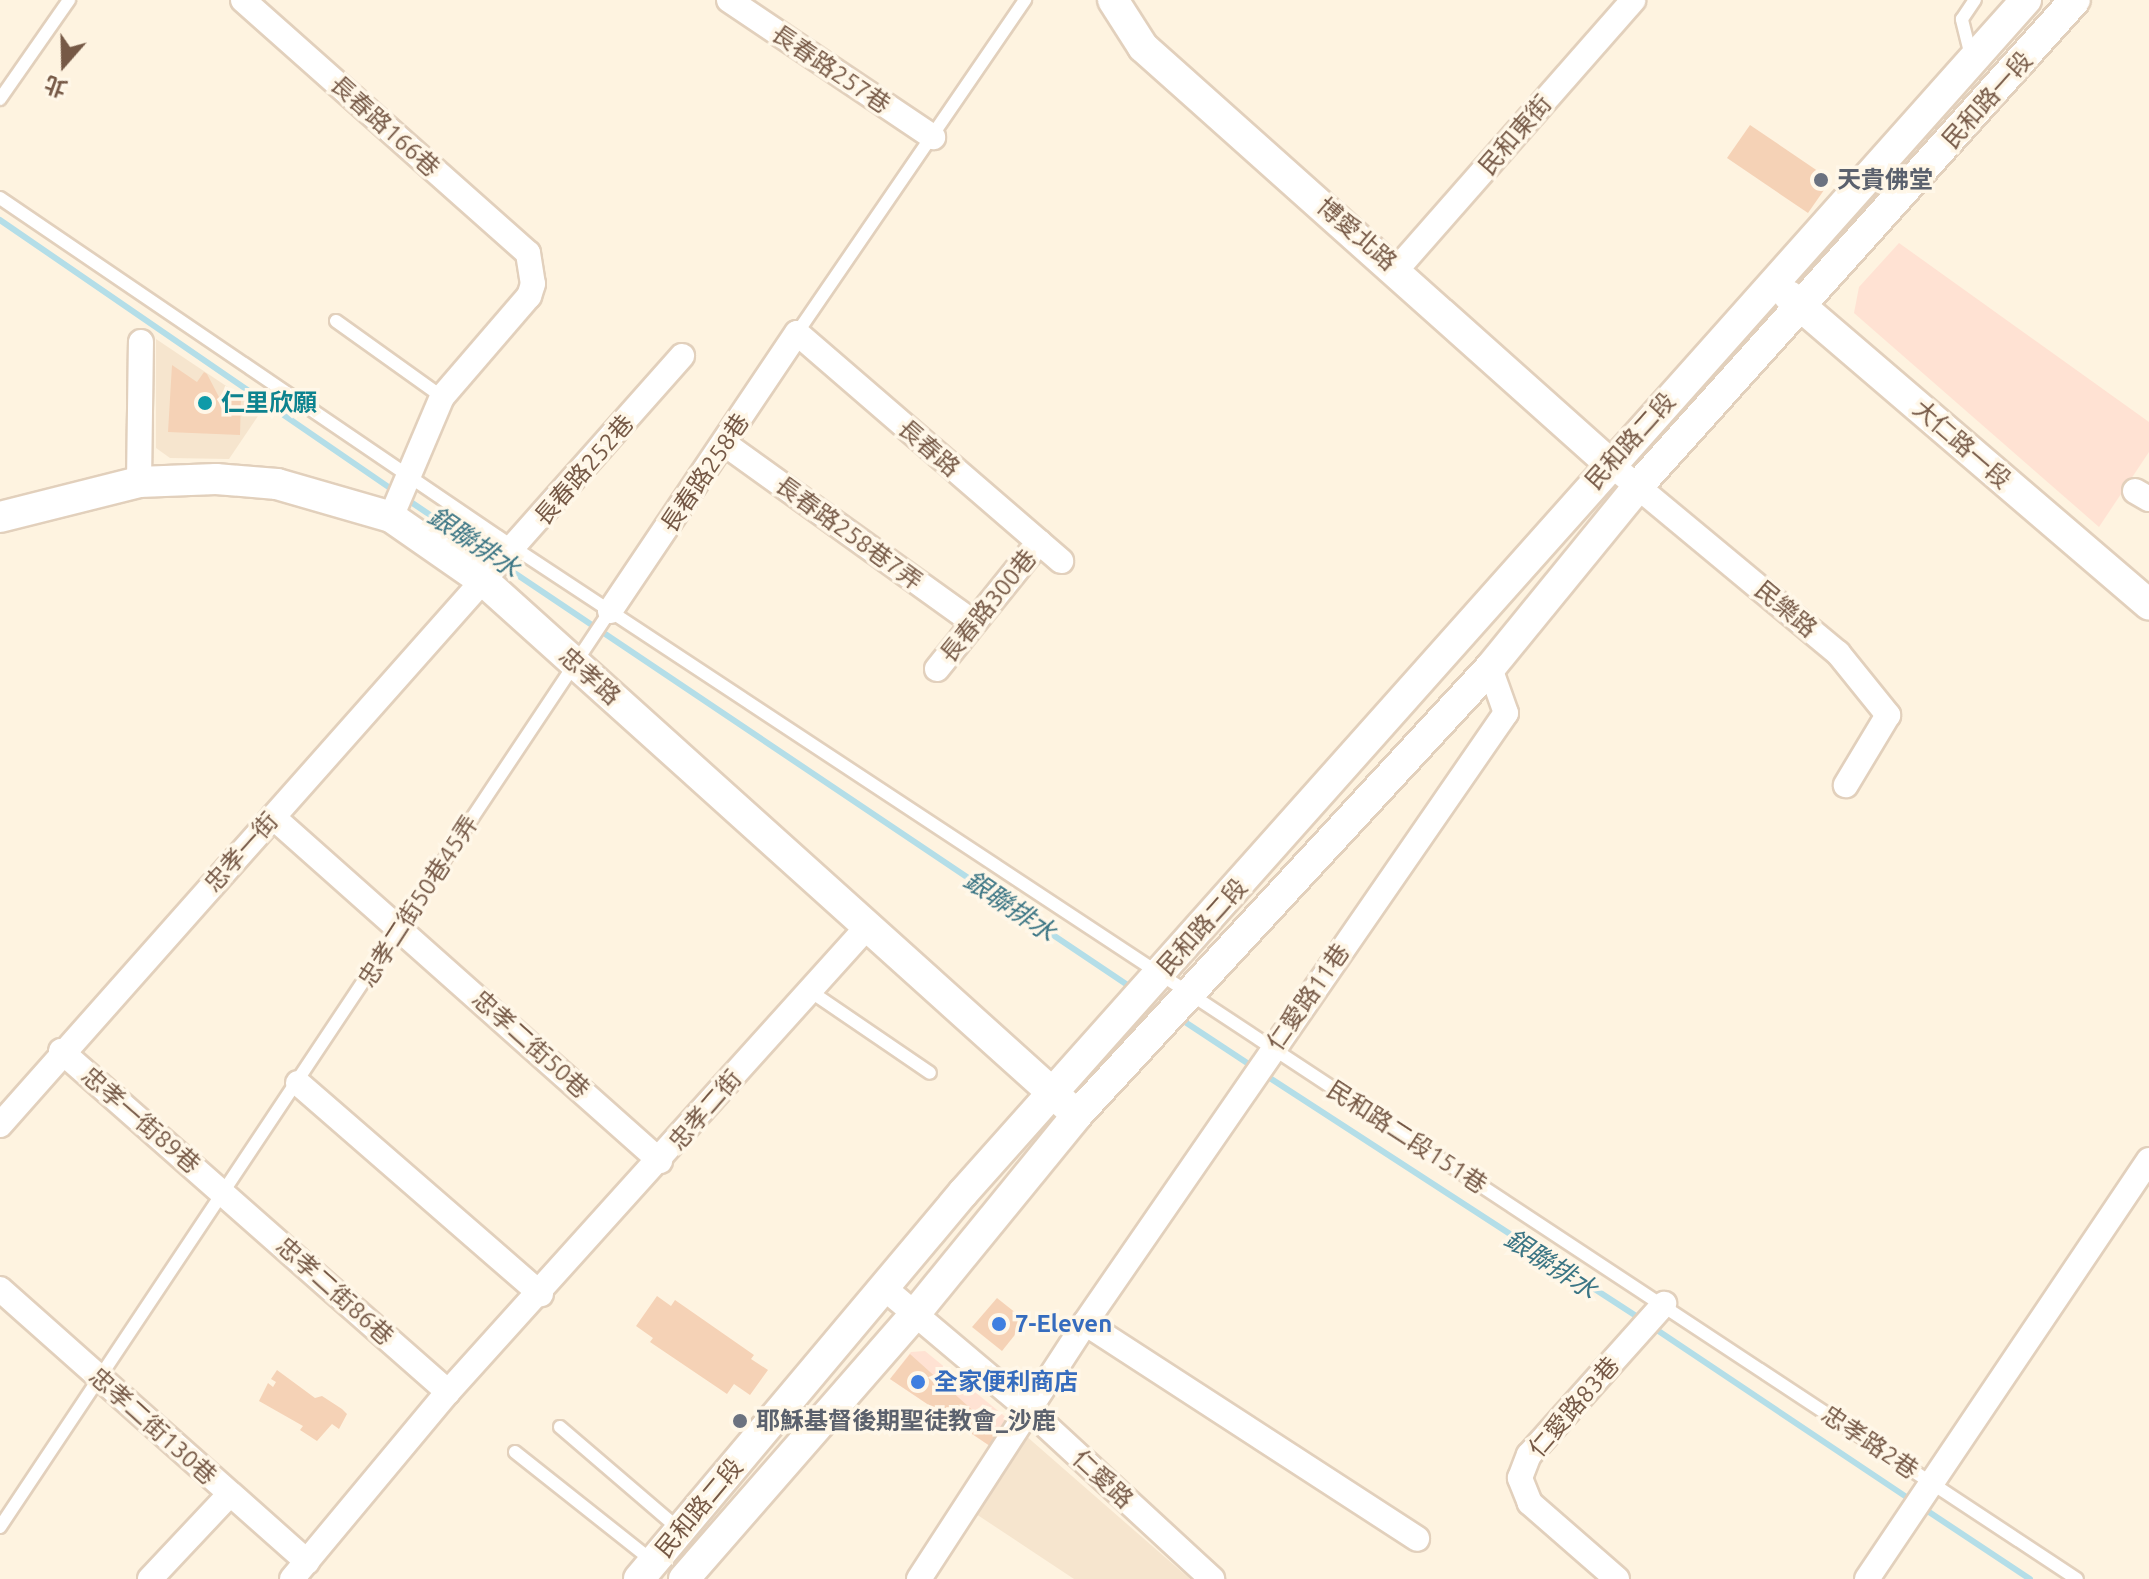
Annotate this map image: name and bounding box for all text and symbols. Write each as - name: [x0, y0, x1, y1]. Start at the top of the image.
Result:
- street label: 長春路257巷: [766, 19, 896, 119]
- north arrow: [24, 24, 104, 104]
- street label: 民和路一段: [1936, 46, 2038, 154]
- street label: 長春路166巷: [325, 70, 445, 182]
- text: 北: [41, 72, 70, 103]
- street label: 民和東街: [1473, 89, 1557, 181]
- place label: 天貴佛堂: [1837, 166, 1933, 194]
- marker: 天貴佛堂: [1812, 171, 1830, 189]
- street label: 博愛北路: [1311, 192, 1403, 276]
- street label: 民和路二段: [1579, 387, 1681, 495]
- place label: 仁里欣願: [221, 389, 317, 417]
- marker: 仁里欣願: [196, 394, 214, 412]
- street label: 大仁路一段: [1907, 394, 2017, 494]
- street label: 長春路258巷: [655, 408, 755, 538]
- street label: 長春路252巷: [528, 409, 640, 531]
- street label: 長春路: [892, 414, 966, 482]
- street label: 長春路258巷7弄: [770, 470, 928, 596]
- water label: 銀聯排水: [422, 500, 526, 584]
- street label: 長春路300巷: [934, 544, 1042, 668]
- street label: 民樂路: [1749, 575, 1823, 643]
- street label: 忠孝路: [554, 641, 626, 711]
- street label: 忠孝一街: [198, 807, 284, 897]
- street label: 忠孝二街50巷45弄: [352, 810, 484, 992]
- water label: 銀聯排水: [958, 864, 1062, 948]
- street label: 民和路二段: [1151, 873, 1253, 981]
- street label: 仁愛路11巷: [1261, 938, 1355, 1056]
- street label: 忠孝二街50巷: [467, 984, 595, 1104]
- street label: 忠孝一街89巷: [76, 1061, 206, 1179]
- street label: 忠孝二街: [663, 1064, 747, 1156]
- street label: 民和路二段151巷: [1322, 1075, 1492, 1199]
- water label: 銀聯排水: [1499, 1223, 1603, 1305]
- street label: 忠孝二街86巷: [271, 1231, 399, 1351]
- place label: 7-Eleven: [1015, 1310, 1112, 1338]
- marker: 7-Eleven: [990, 1315, 1008, 1333]
- street label: 仁愛路83巷: [1523, 1351, 1625, 1463]
- street label: 忠孝二街130巷: [84, 1362, 222, 1490]
- place label: 全家便利商店: [934, 1368, 1078, 1396]
- marker: 全家便利商店: [909, 1373, 927, 1391]
- street label: 忠孝路2巷: [1817, 1399, 1923, 1485]
- place label: 耶穌基督後期聖徒教會_沙鹿: [756, 1407, 1056, 1435]
- marker: 耶穌基督後期聖徒教會_沙鹿: [731, 1412, 749, 1430]
- street label: 仁愛路: [1067, 1444, 1139, 1514]
- street label: 民和路二段: [649, 1453, 749, 1563]

